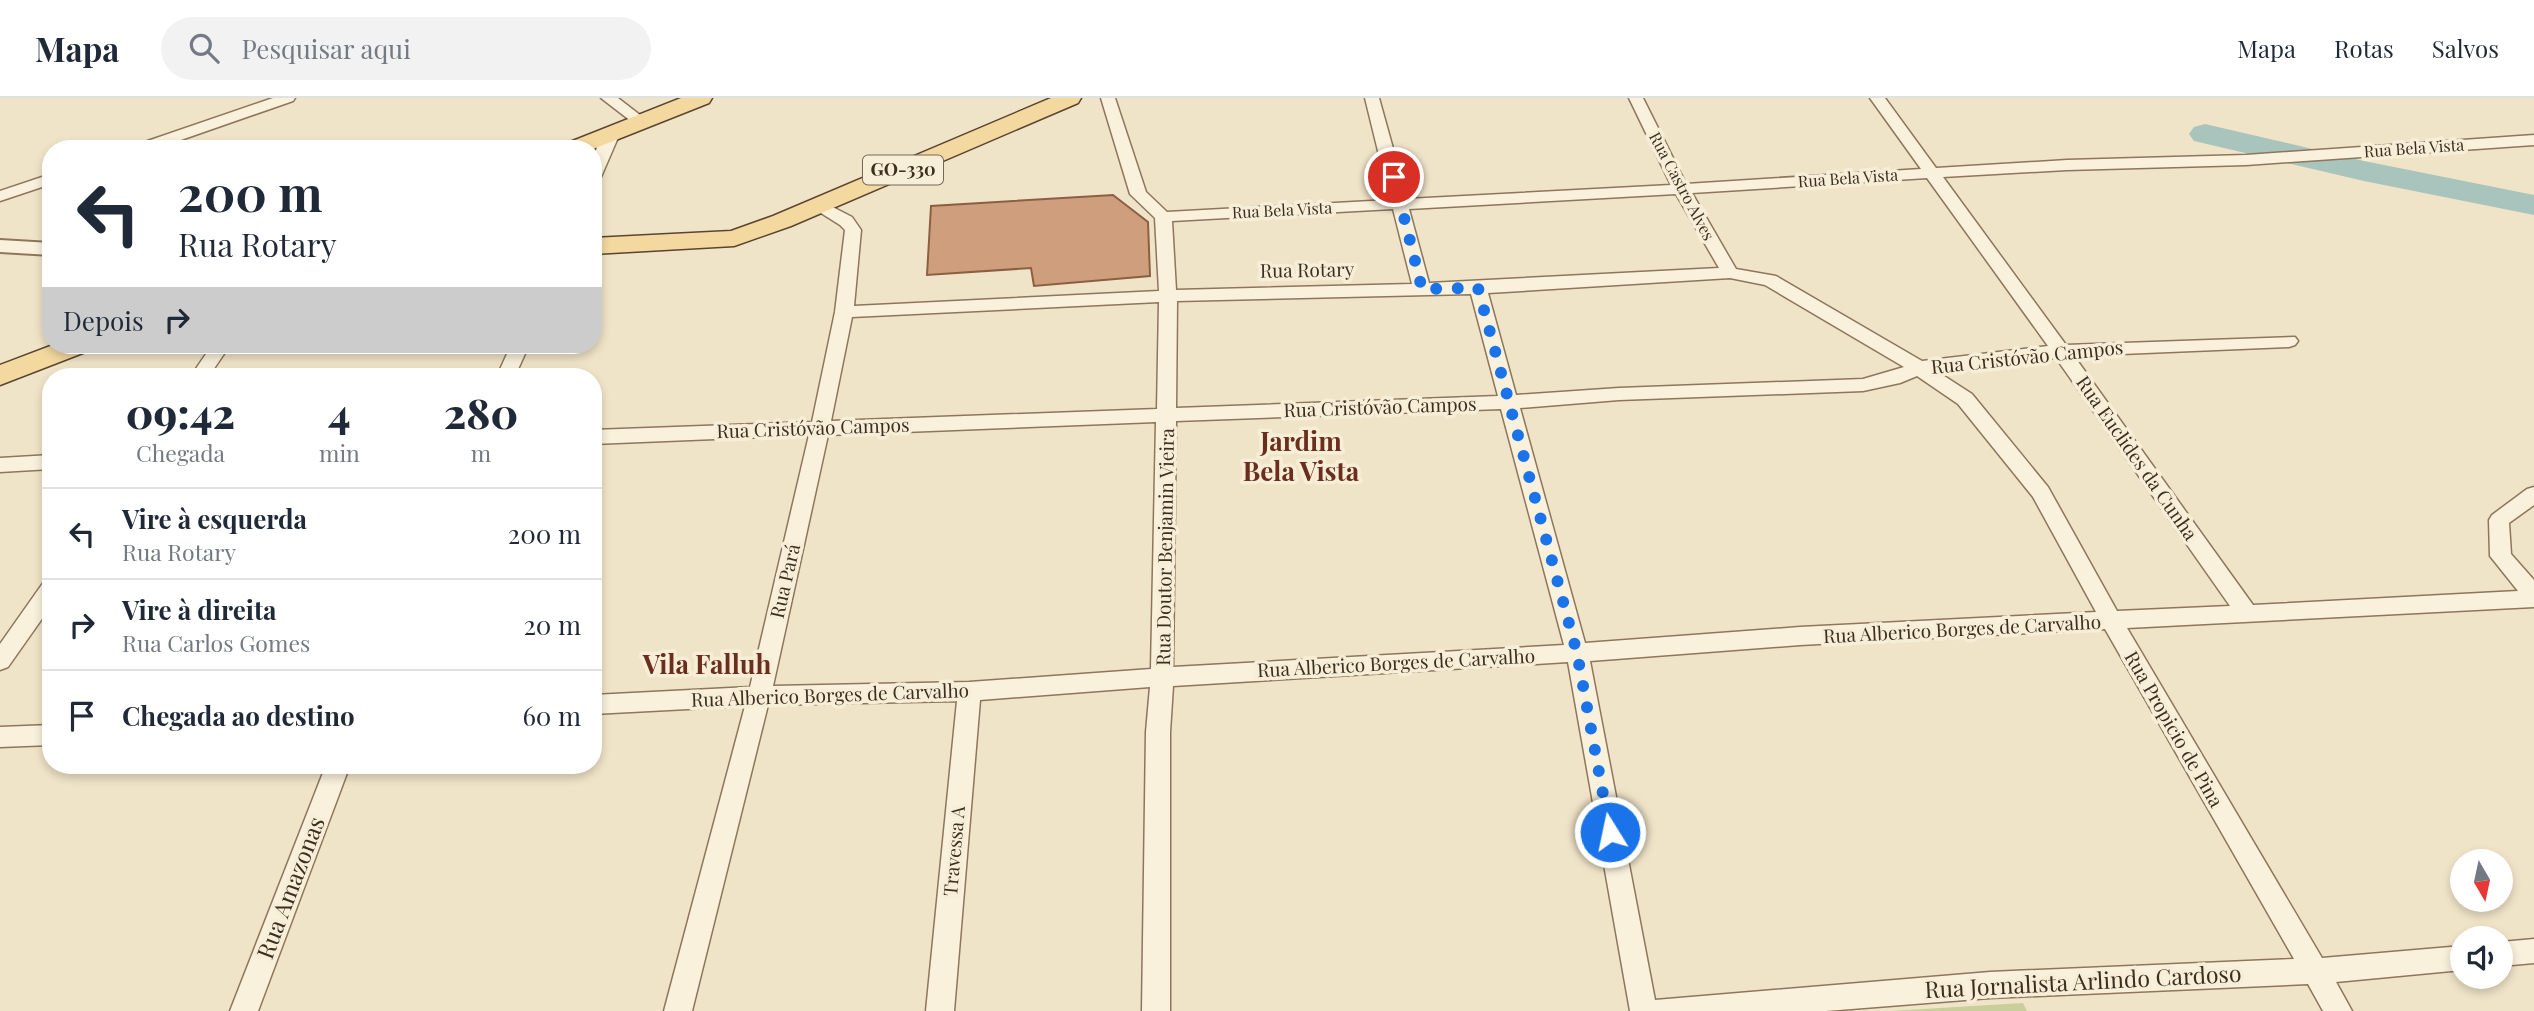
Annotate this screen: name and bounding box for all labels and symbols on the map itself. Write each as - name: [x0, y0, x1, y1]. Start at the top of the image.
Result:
- street label: Rua Castro Alves: [1645, 128, 1720, 244]
- street label: Rua Bela Vista: [2363, 134, 2465, 161]
- pin: [1364, 147, 1424, 207]
- road number: GO-330: [863, 156, 943, 184]
- street label: Rua Bela Vista: [1797, 164, 1899, 191]
- street label: Rua Bela Vista: [1231, 196, 1333, 223]
- street label: Rua Rotary: [1260, 255, 1355, 283]
- street label: Rua Cristóvão Campos: [1930, 333, 2124, 379]
- street label: Rua Euclides da Cunha: [2071, 370, 2205, 545]
- street label: Rua Cristóvão Campos: [1283, 390, 1477, 422]
- street label: Rua Cristóvão Campos: [716, 411, 910, 443]
- district label: Jardim Bela Vista: [1243, 423, 1360, 488]
- street label: Rua Doutor Benjamin Vieira: [1149, 427, 1179, 666]
- street label: Rua Pará: [763, 540, 805, 621]
- street label: Rua Alberico Borges de Carvalho: [1822, 608, 2102, 648]
- street label: Rua Alberico Borges de Carvalho: [1256, 642, 1536, 682]
- district label: Vila Falluh: [642, 646, 771, 681]
- street label: Rua Propicio de Pina: [2120, 646, 2230, 812]
- street label: Rua Alberico Borges de Carvalho: [690, 676, 969, 712]
- position arrow: [1573, 795, 1647, 869]
- street label: Travessa A: [936, 804, 970, 897]
- street label: Rua Amazonas: [248, 812, 331, 963]
- north arrow: [2450, 849, 2513, 912]
- street label: Rua Jornalista Arlindo Cardoso: [1924, 957, 2242, 1004]

